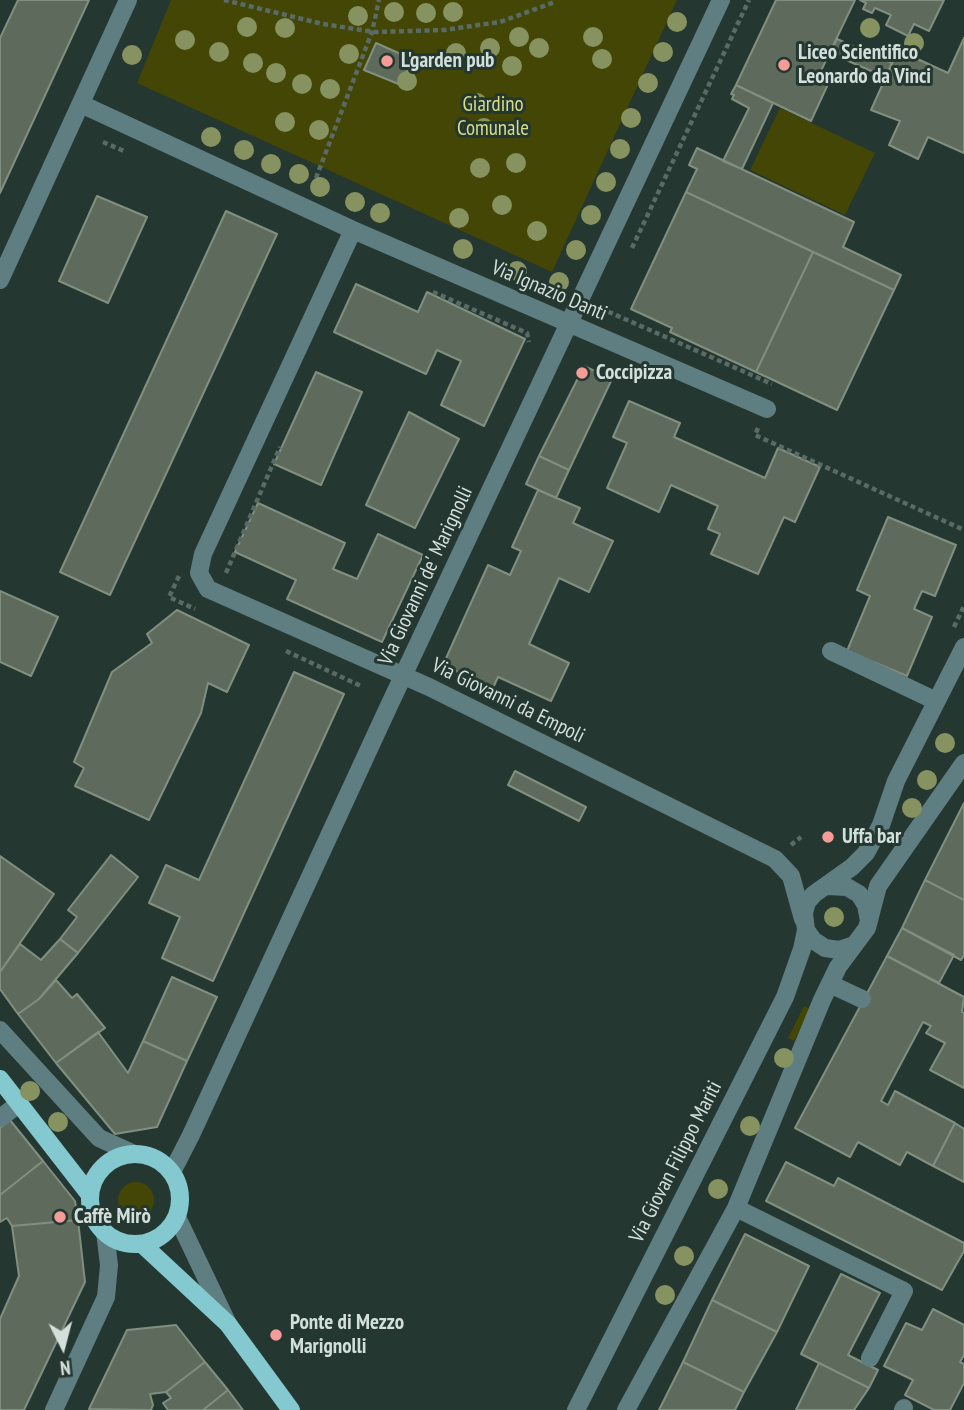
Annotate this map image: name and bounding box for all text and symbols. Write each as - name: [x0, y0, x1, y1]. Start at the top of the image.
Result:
- place label: Liceo Scientifico Leonardo da Vinci: [798, 40, 931, 90]
- place label: L'garden pub: [401, 48, 494, 74]
- marker: L'garden pub: [379, 53, 395, 69]
- marker: Liceo Scientifico Leonardo da Vinci: [776, 57, 792, 73]
- park label: Giardino Comunale: [457, 92, 529, 142]
- street label: Via Ignazio Danti: [487, 255, 611, 327]
- place label: Coccipizza: [596, 360, 672, 386]
- marker: Coccipizza: [574, 365, 590, 381]
- street label: Via Giovanni de' Marignolli: [373, 483, 479, 669]
- street label: Via Giovanni da Empoli: [427, 653, 589, 749]
- place label: Uffa bar: [842, 824, 901, 850]
- marker: Uffa bar: [820, 829, 836, 845]
- street label: Via Giovan Filippo Mariti: [624, 1077, 728, 1247]
- place label: Caffè Mirò: [74, 1204, 151, 1230]
- marker: Caffè Mirò: [52, 1209, 68, 1225]
- place label: Ponte di Mezzo Marignolli: [290, 1310, 404, 1360]
- north arrow: [28, 1312, 98, 1382]
- marker: Ponte di Mezzo Marignolli: [268, 1327, 284, 1343]
- text: N: [59, 1355, 72, 1380]

